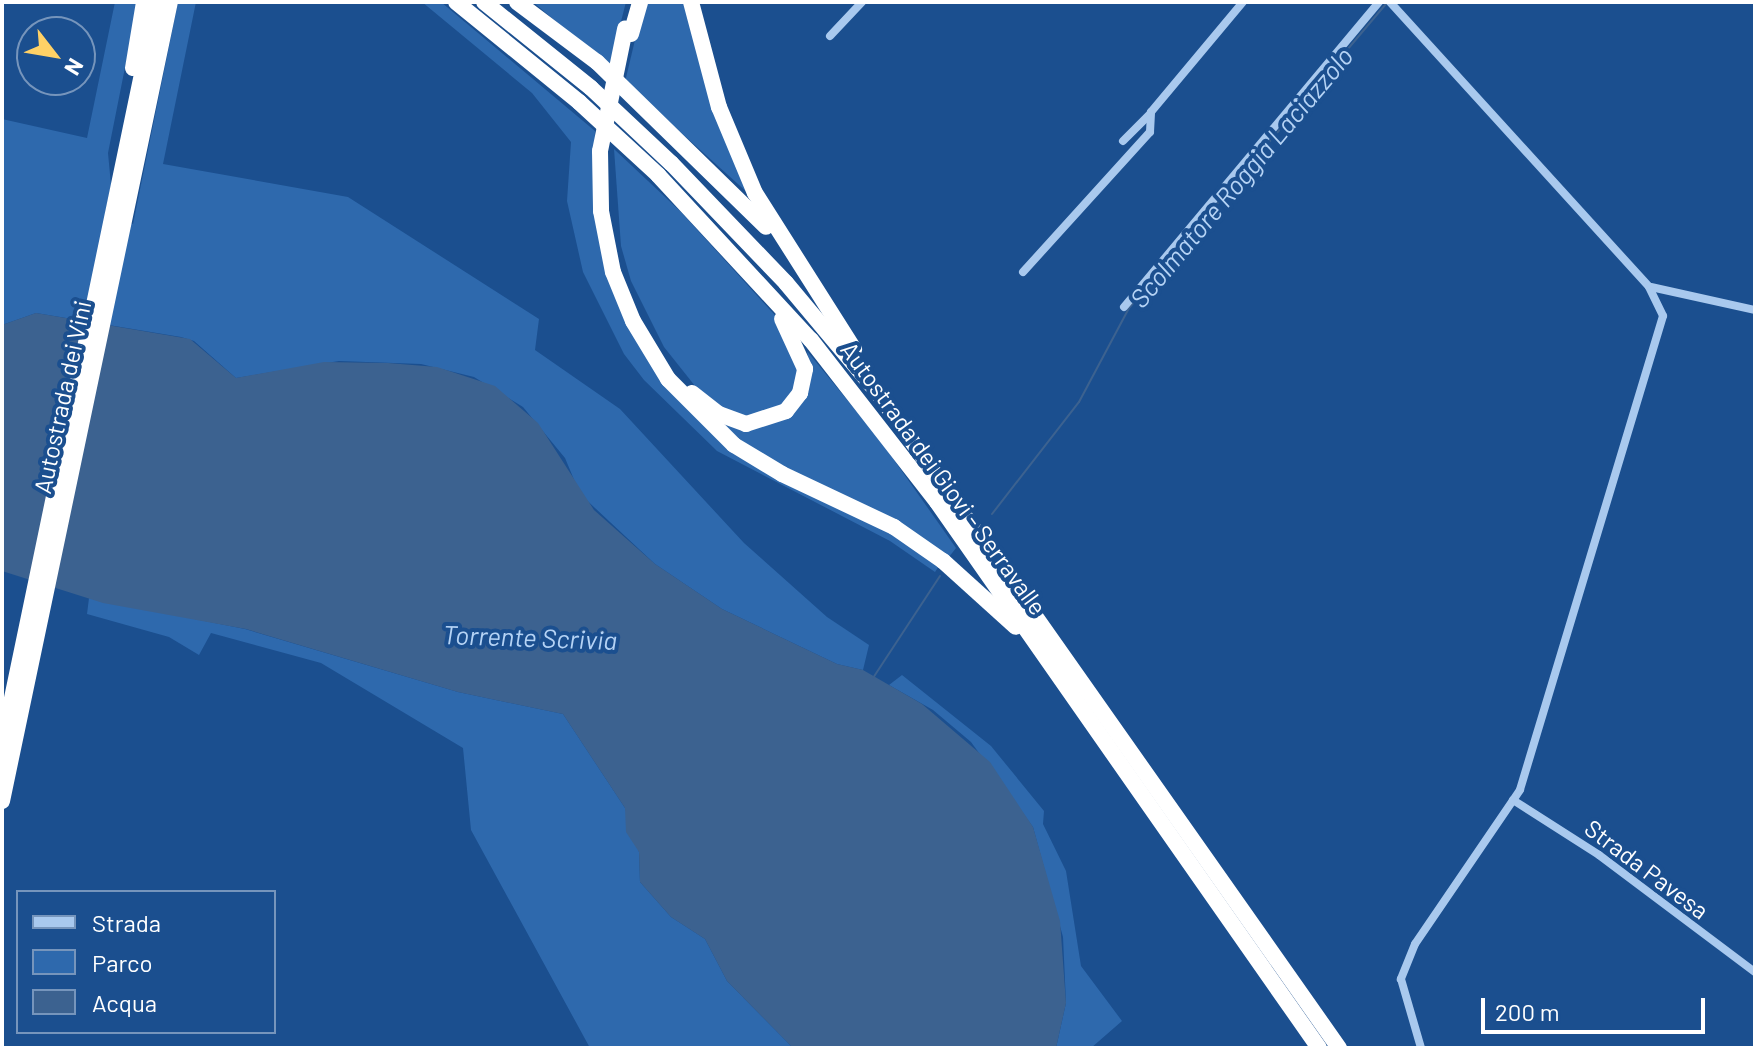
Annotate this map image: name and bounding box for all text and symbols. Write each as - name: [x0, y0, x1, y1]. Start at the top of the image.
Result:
- north arrow: [16, 16, 96, 96]
- water label: Scolmatore Roggia Laciazzolo: [1123, 40, 1359, 314]
- text: N: [60, 54, 90, 80]
- street label: Autostrada dei Vini: [27, 298, 97, 496]
- street label: Autostrada dei Giovi - Serravalle: [835, 336, 1053, 620]
- water label: Torrente Scrivia: [442, 618, 618, 656]
- street label: Strada Pavesa: [1579, 813, 1715, 925]
- legend: [16, 890, 276, 1034]
- text: Strada: [92, 908, 161, 937]
- text: Parco: [92, 948, 153, 977]
- scale bar: [1485, 982, 1709, 1032]
- text: Acqua: [92, 988, 157, 1017]
- text: 200 m: [1495, 997, 1560, 1026]

